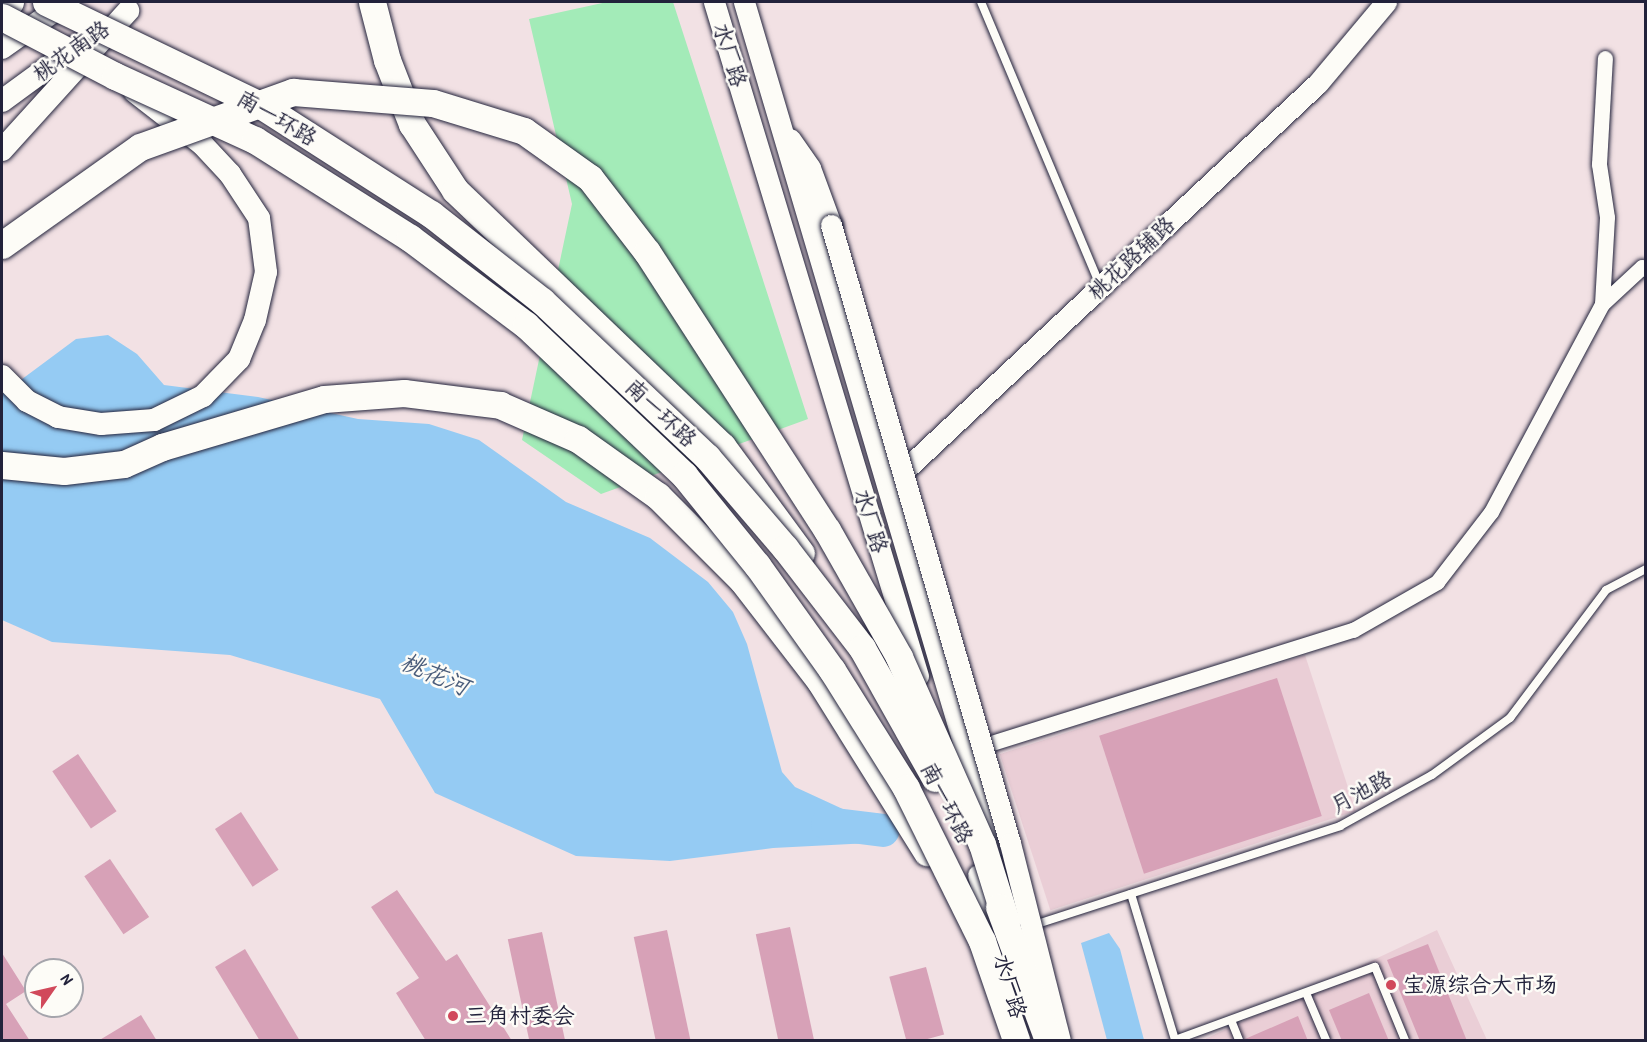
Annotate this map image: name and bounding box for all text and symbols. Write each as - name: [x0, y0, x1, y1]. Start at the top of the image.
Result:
- street label: 桃花南路: [27, 15, 115, 87]
- street label: 水厂路: [708, 20, 752, 90]
- street label: 南一环路: [232, 85, 322, 151]
- street label: 桃花路辅路: [1082, 211, 1180, 305]
- street label: 南一环路: [620, 373, 702, 453]
- street label: 水厂路: [849, 486, 893, 556]
- water label: 桃花河: [396, 647, 474, 701]
- street label: 南一环路: [915, 758, 979, 848]
- street label: 月池路: [1326, 765, 1396, 819]
- street label: 水厂路: [988, 951, 1032, 1021]
- north arrow: [24, 958, 84, 1018]
- text: N: [56, 969, 79, 989]
- place label: 宝源综合大市场: [1403, 972, 1557, 998]
- marker: 宝源综合大市场: [1384, 978, 1398, 992]
- place label: 三角村委会: [465, 1003, 575, 1029]
- marker: 三角村委会: [446, 1009, 460, 1023]

